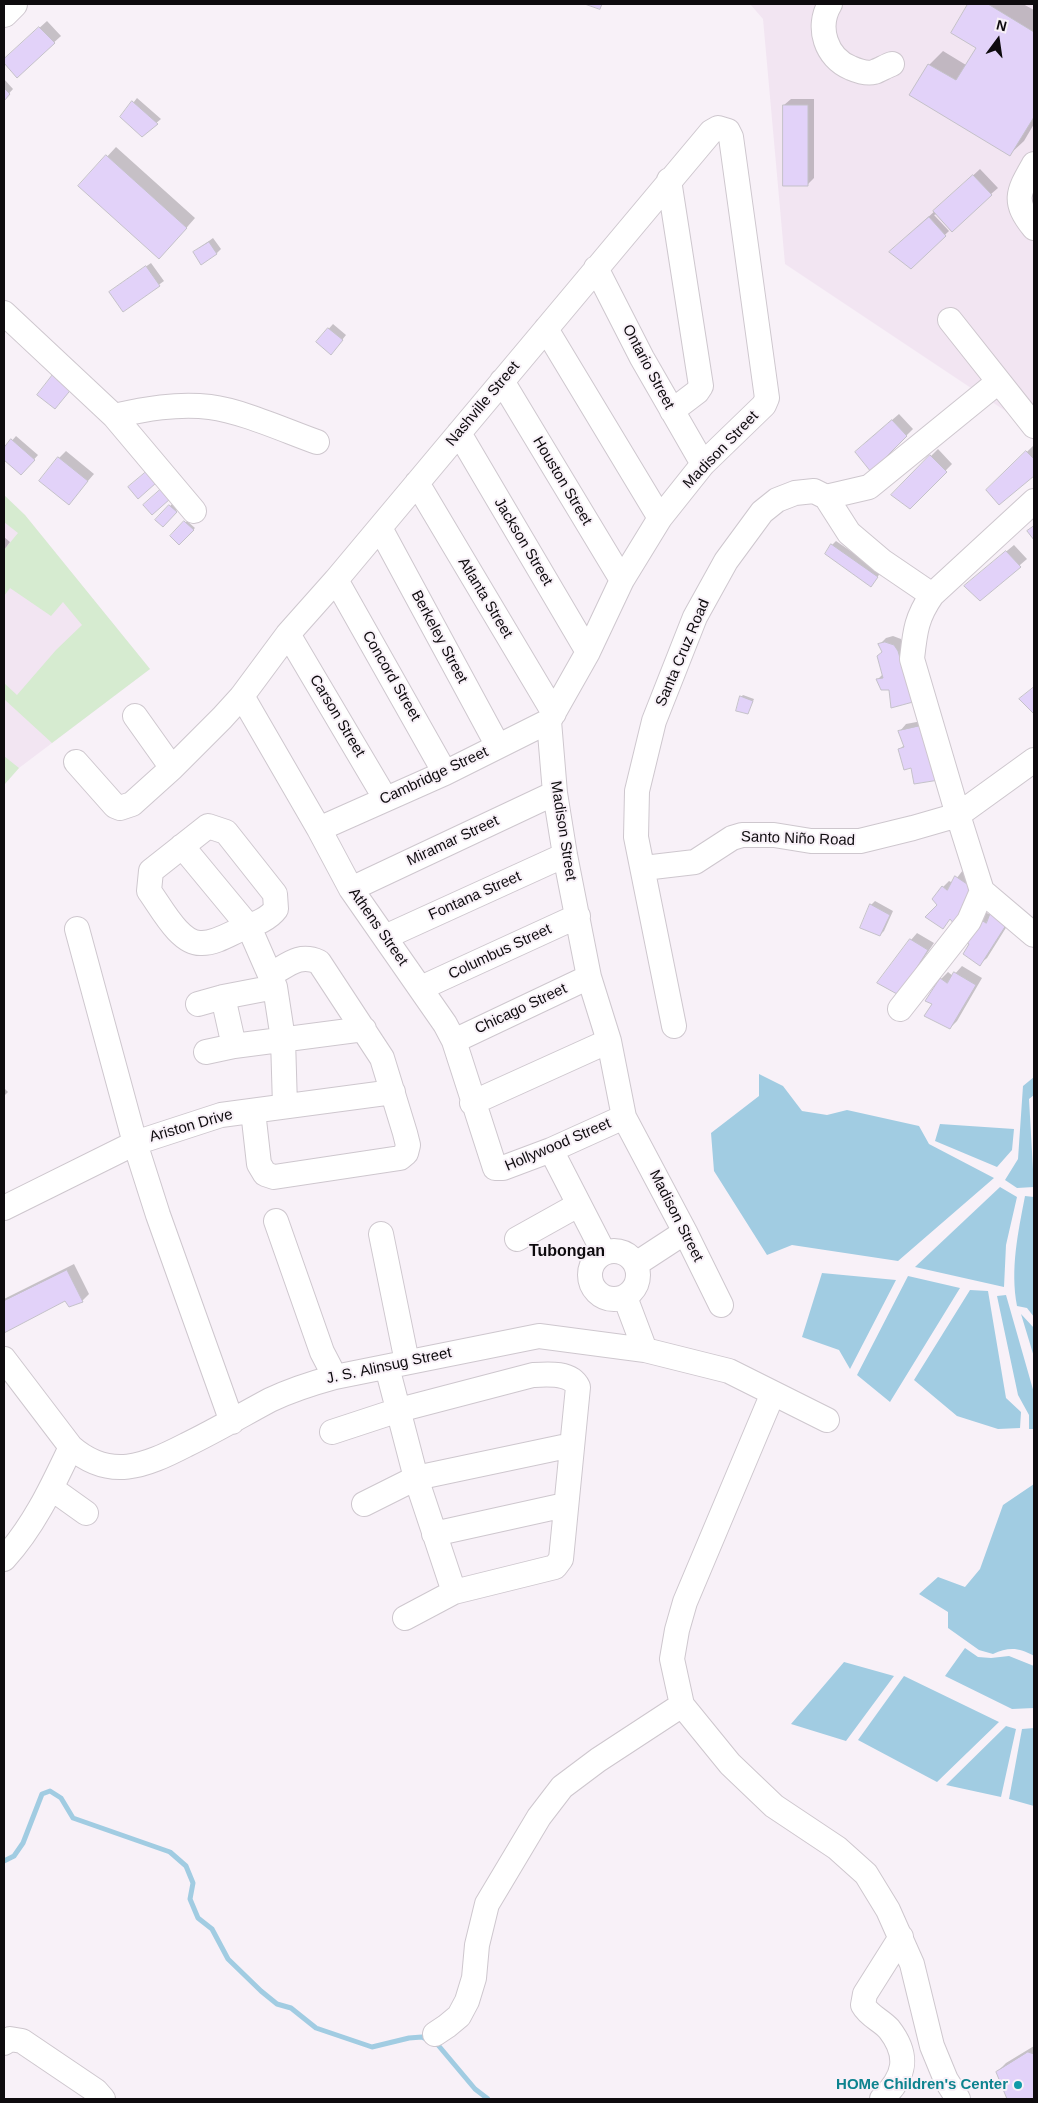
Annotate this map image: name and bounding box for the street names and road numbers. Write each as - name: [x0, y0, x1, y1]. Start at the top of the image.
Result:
- street label: Ontario Street: [618, 322, 678, 412]
- street label: Nashville Street: [442, 358, 524, 450]
- street label: Madison Street: [679, 407, 763, 493]
- street label: Houston Street: [529, 433, 595, 529]
- street label: Jackson Street: [490, 495, 556, 589]
- street label: Atlanta Street: [454, 554, 516, 642]
- street label: Berkeley Street: [407, 588, 471, 686]
- street label: Santa Cruz Road: [652, 597, 714, 709]
- street label: Concord Street: [358, 628, 424, 724]
- street label: Carson Street: [305, 672, 369, 760]
- street label: Cambridge Street: [377, 743, 491, 809]
- street label: Madison Street: [546, 780, 580, 882]
- street label: Miramar Street: [404, 812, 502, 870]
- street label: Santo Niño Road: [741, 828, 855, 850]
- street label: Fontana Street: [426, 868, 524, 924]
- street label: Athens Street: [345, 885, 411, 969]
- street label: Columbus Street: [446, 920, 554, 984]
- street label: Chicago Street: [472, 980, 570, 1038]
- street label: Ariston Drive: [147, 1106, 235, 1146]
- street label: Hollywood Street: [502, 1115, 614, 1175]
- street label: Madison Street: [645, 1167, 707, 1265]
- street label: J. S. Alinsug Street: [325, 1344, 453, 1388]

